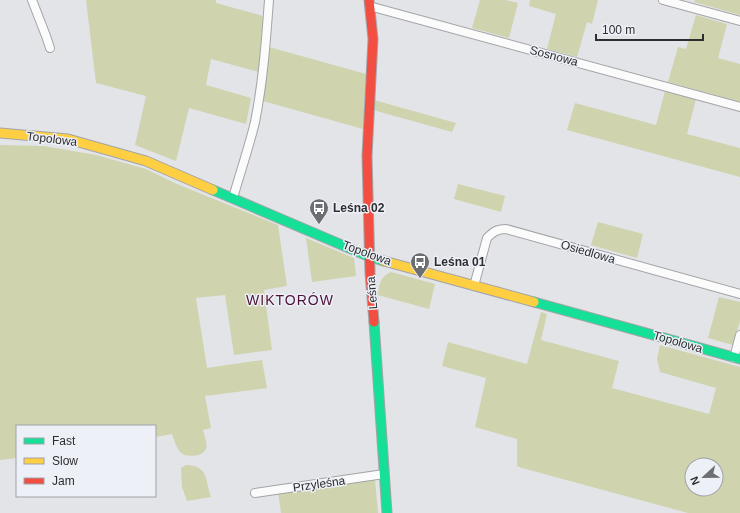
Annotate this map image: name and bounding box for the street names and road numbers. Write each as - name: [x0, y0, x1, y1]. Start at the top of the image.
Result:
- street label: Sosnowa: [528, 43, 580, 69]
- street label: Topolowa: [26, 129, 78, 149]
- street label: Topolowa: [341, 238, 394, 268]
- street label: Osiedlowa: [559, 238, 617, 267]
- street label: Leśna: [364, 276, 380, 310]
- street label: Topolowa: [652, 328, 705, 356]
- street label: Przyleśna: [292, 473, 346, 495]

